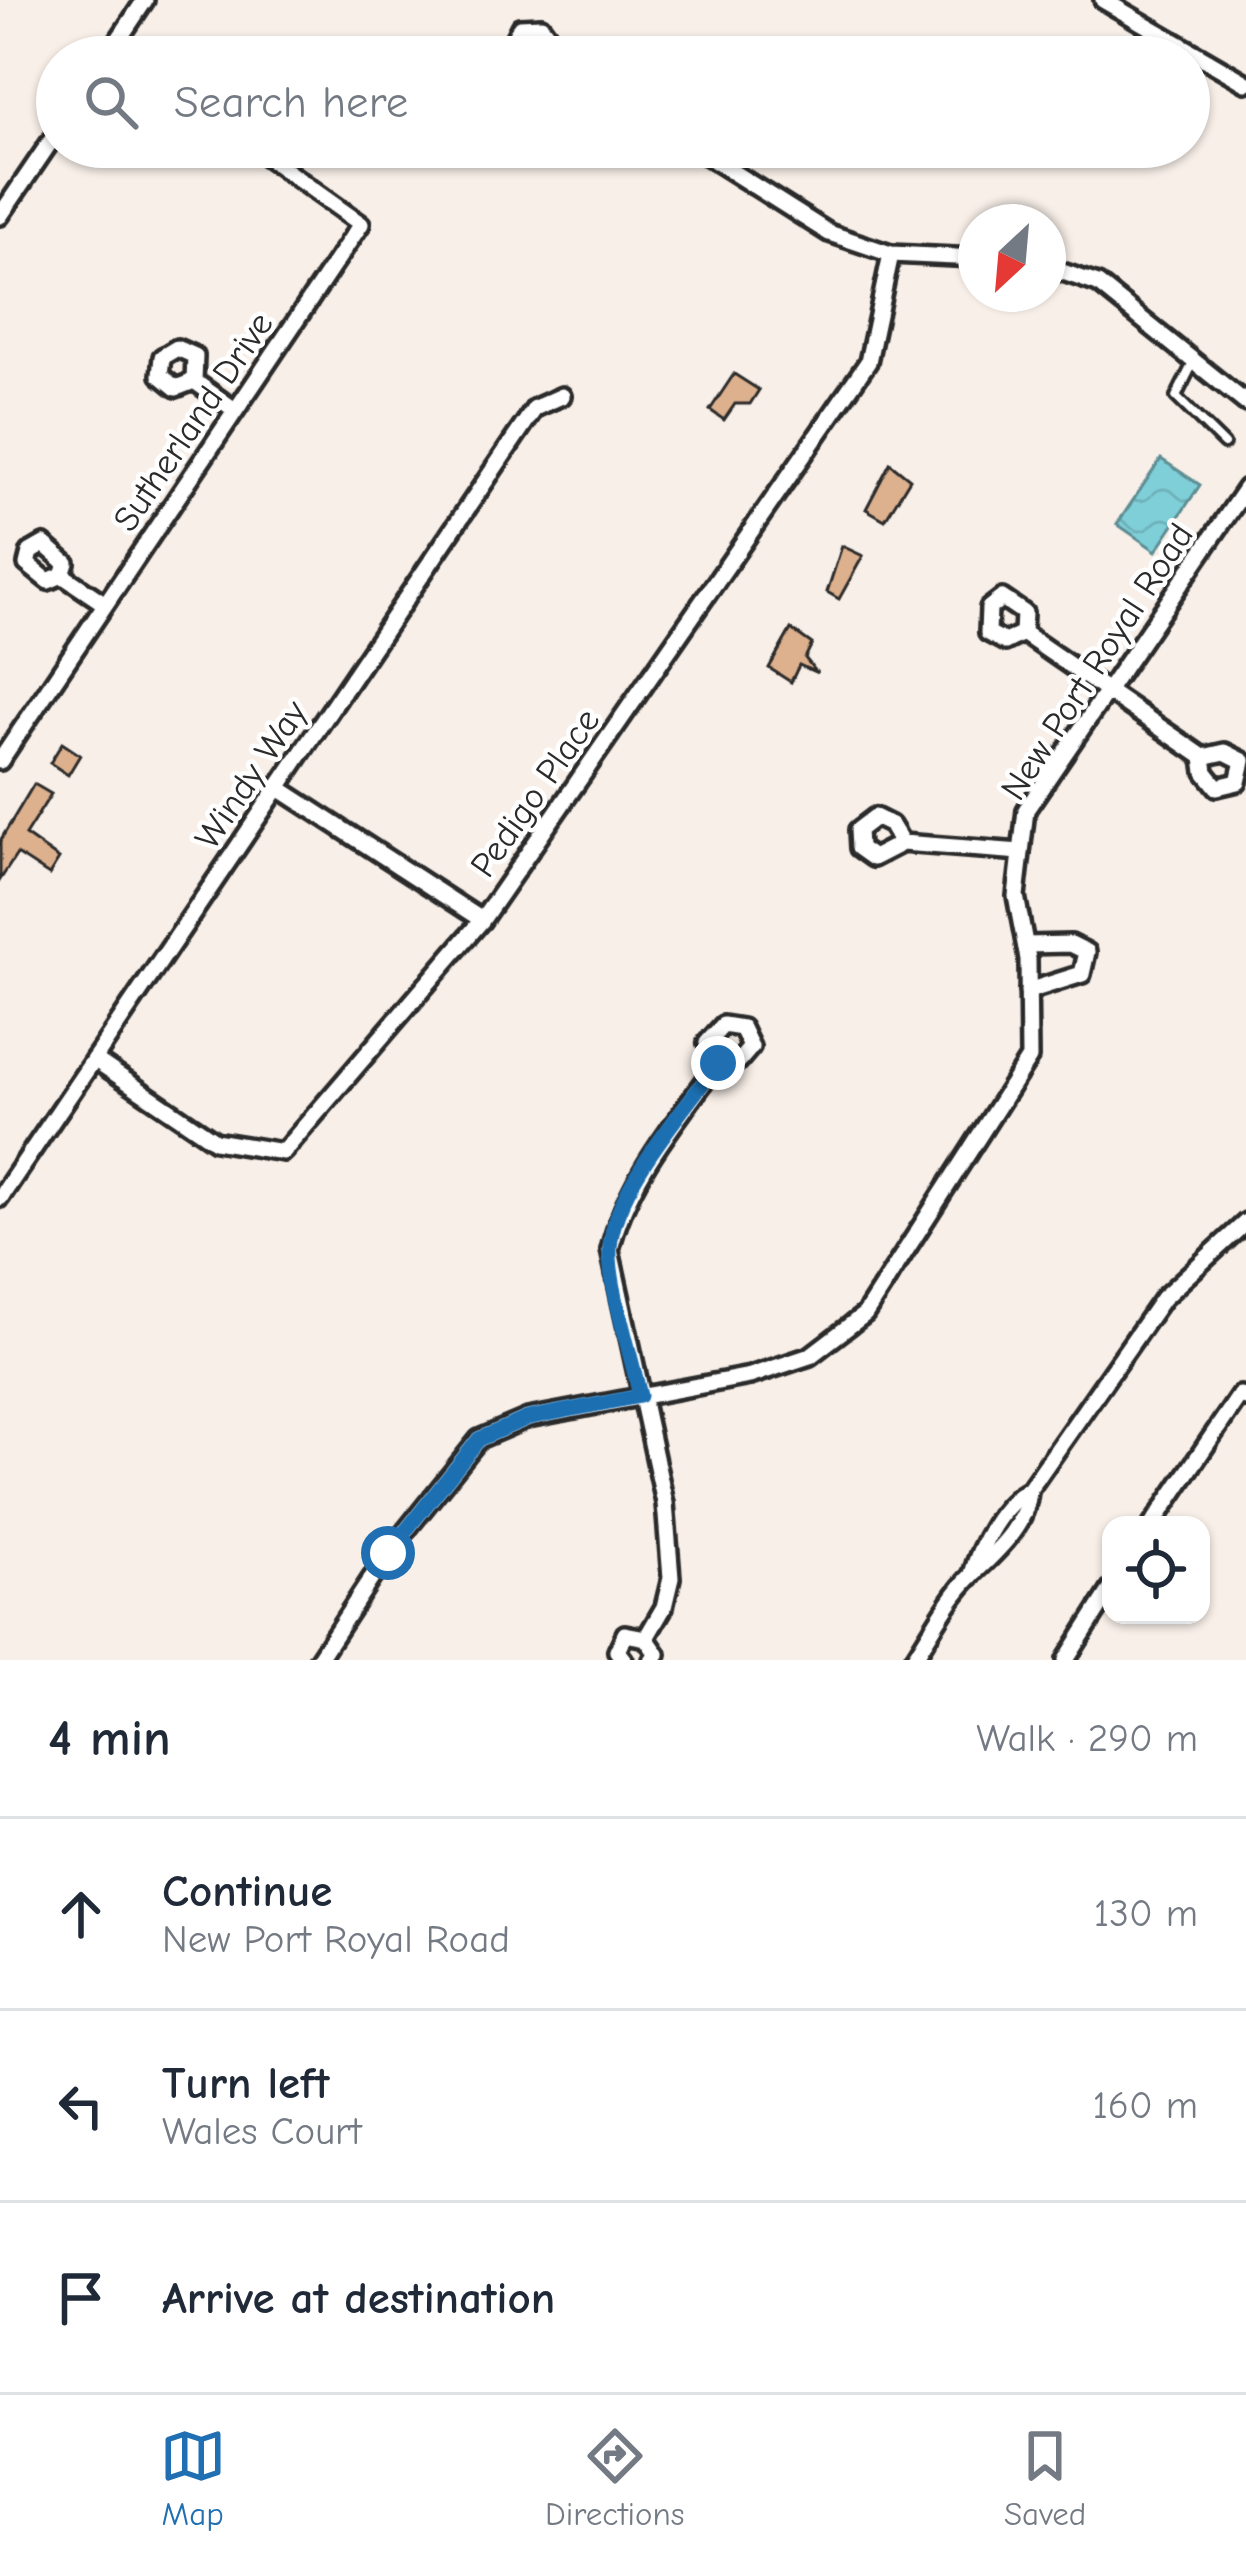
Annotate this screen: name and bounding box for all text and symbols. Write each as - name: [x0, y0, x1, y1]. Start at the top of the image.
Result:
- search box: [36, 36, 1210, 168]
- icon: search: [78, 69, 144, 135]
- text: Search here: [174, 76, 408, 128]
- north arrow: [958, 204, 1066, 312]
- street label: Sutherland Drive: [105, 305, 282, 539]
- street label: New Port Royal Road: [993, 516, 1202, 808]
- street label: Windy Way: [187, 692, 316, 857]
- street label: Pedigo Place: [462, 701, 608, 885]
- route end: [691, 1036, 745, 1090]
- map controls: [1102, 1516, 1210, 1624]
- button: locate: [1102, 1516, 1210, 1624]
- route start: [361, 1526, 415, 1580]
- text: 4 min: [48, 1709, 171, 1768]
- text: Walk · 290 m: [976, 1716, 1198, 1761]
- text: Continue: [162, 1865, 332, 1917]
- icon: ahead: [48, 1881, 114, 1947]
- text: 130 m: [1094, 1891, 1198, 1936]
- text: New Port Royal Road: [162, 1917, 510, 1962]
- text: Turn left: [162, 2057, 329, 2109]
- icon: left: [48, 2073, 114, 2139]
- text: 160 m: [1092, 2083, 1198, 2128]
- text: Wales Court: [162, 2109, 362, 2154]
- icon: arrive: [48, 2265, 114, 2331]
- text: Arrive at destination: [162, 2272, 555, 2324]
- tab: Map: [160, 2423, 226, 2533]
- tab: Directions: [545, 2423, 685, 2533]
- tab: Saved: [1004, 2423, 1086, 2533]

